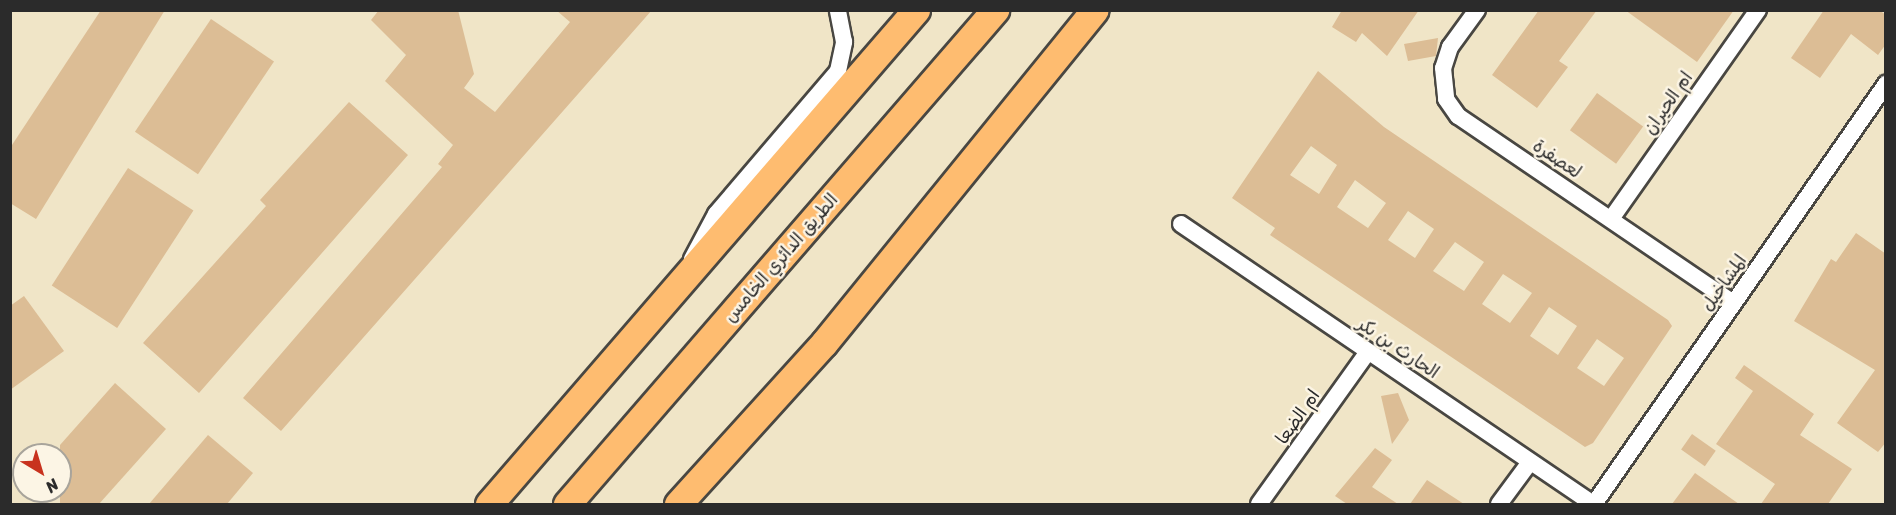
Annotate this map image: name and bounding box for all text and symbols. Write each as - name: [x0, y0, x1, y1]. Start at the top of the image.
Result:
- street label: ام الحيران: [1639, 67, 1697, 139]
- street label: لعصفرة: [1529, 135, 1585, 183]
- street label: الطريق الدائري الخامس: [719, 189, 843, 327]
- street label: المشاخيل: [1697, 250, 1751, 316]
- street label: الحارث بن بكر: [1353, 313, 1443, 383]
- street label: ام الضعا: [1271, 385, 1325, 449]
- north arrow: [12, 443, 72, 503]
- text: N: [39, 471, 65, 501]

